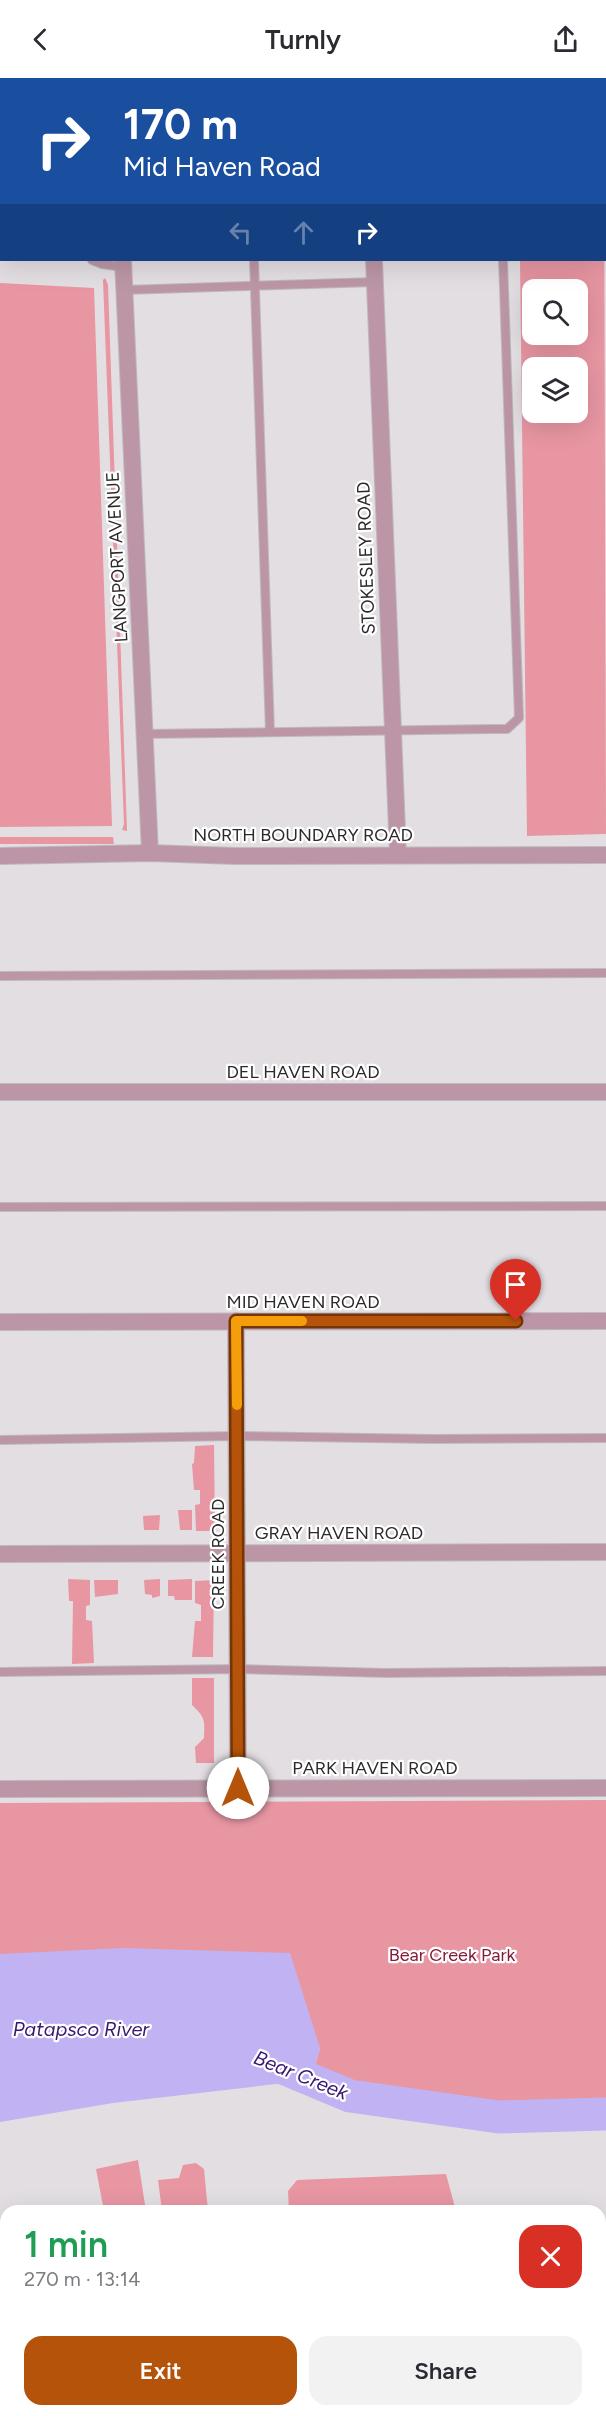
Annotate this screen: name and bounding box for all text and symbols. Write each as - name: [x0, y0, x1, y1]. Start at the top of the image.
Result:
- icon: back: [24, 23, 57, 56]
- text: Turnly: [265, 23, 341, 56]
- icon: share: [549, 23, 582, 56]
- text: 170 m: [123, 99, 238, 150]
- icon: right: [24, 102, 102, 180]
- text: Mid Haven Road: [123, 150, 321, 183]
- icon: left: [224, 216, 257, 249]
- icon: ahead: [287, 216, 320, 249]
- icon: right: [350, 216, 383, 249]
- map controls: [522, 279, 588, 423]
- button: search: [522, 279, 588, 345]
- button: layers: [522, 357, 588, 423]
- street label: LANGPORT AVENUE: [102, 471, 132, 643]
- street label: STOKESLEY ROAD: [352, 481, 380, 635]
- street label: NORTH BOUNDARY ROAD: [193, 824, 413, 846]
- street label: DEL HAVEN ROAD: [226, 1061, 380, 1083]
- pin: [490, 1259, 541, 1321]
- icon: arrive: [499, 1268, 532, 1301]
- street label: MID HAVEN ROAD: [226, 1291, 380, 1313]
- street label: CREEK ROAD: [207, 1499, 229, 1609]
- street label: GRAY HAVEN ROAD: [255, 1522, 423, 1544]
- position arrow: [206, 1756, 270, 1820]
- street label: PARK HAVEN ROAD: [292, 1757, 458, 1779]
- park label: Bear Creek Park: [389, 1944, 516, 1966]
- water label: Patapsco River: [13, 2017, 150, 2041]
- water label: Bear Creek: [250, 2045, 353, 2105]
- text: 1 min: [24, 2223, 108, 2266]
- button: close: [519, 2225, 582, 2288]
- text: 270 m · 13:14: [24, 2267, 141, 2291]
- button: Exit: [24, 2336, 297, 2405]
- button: Share: [309, 2336, 582, 2405]

